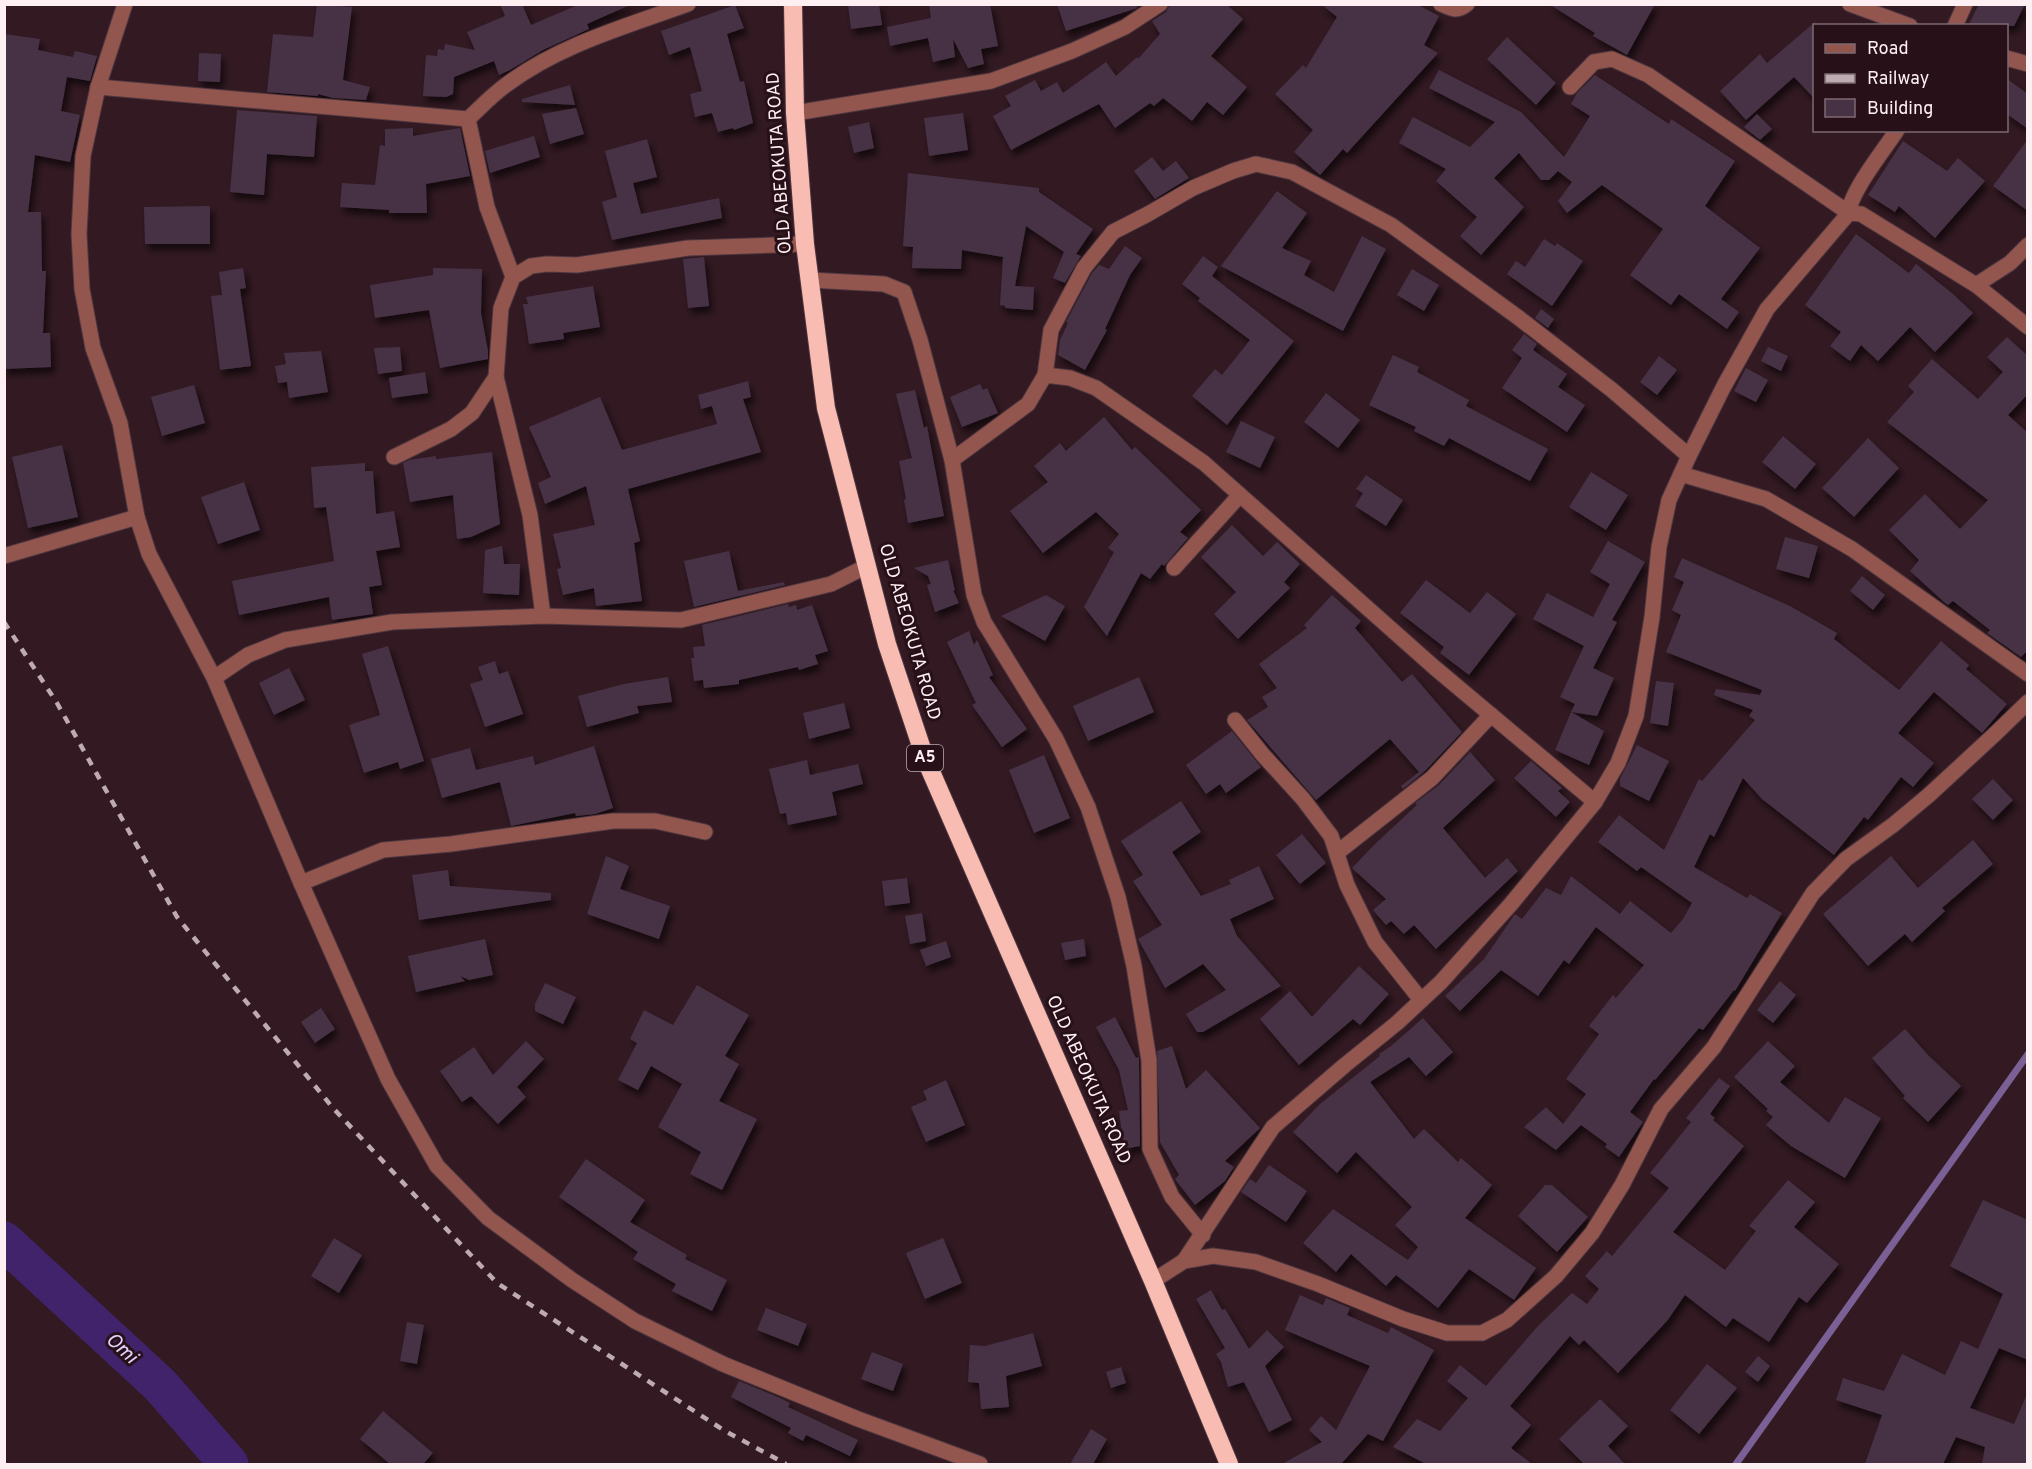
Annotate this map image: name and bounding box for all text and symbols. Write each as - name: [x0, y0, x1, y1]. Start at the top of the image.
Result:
- legend: [1813, 24, 2008, 132]
- text: Road: [1867, 38, 1909, 61]
- text: Railway: [1867, 68, 1929, 91]
- street label: OLD ABEOKUTA ROAD: [762, 71, 798, 255]
- text: Building: [1867, 98, 1933, 121]
- street label: OLD ABEOKUTA ROAD: [873, 541, 945, 723]
- road number: A5: [907, 745, 943, 771]
- street label: OLD ABEOKUTA ROAD: [1040, 992, 1136, 1168]
- water label: Omi: [99, 1328, 143, 1371]

